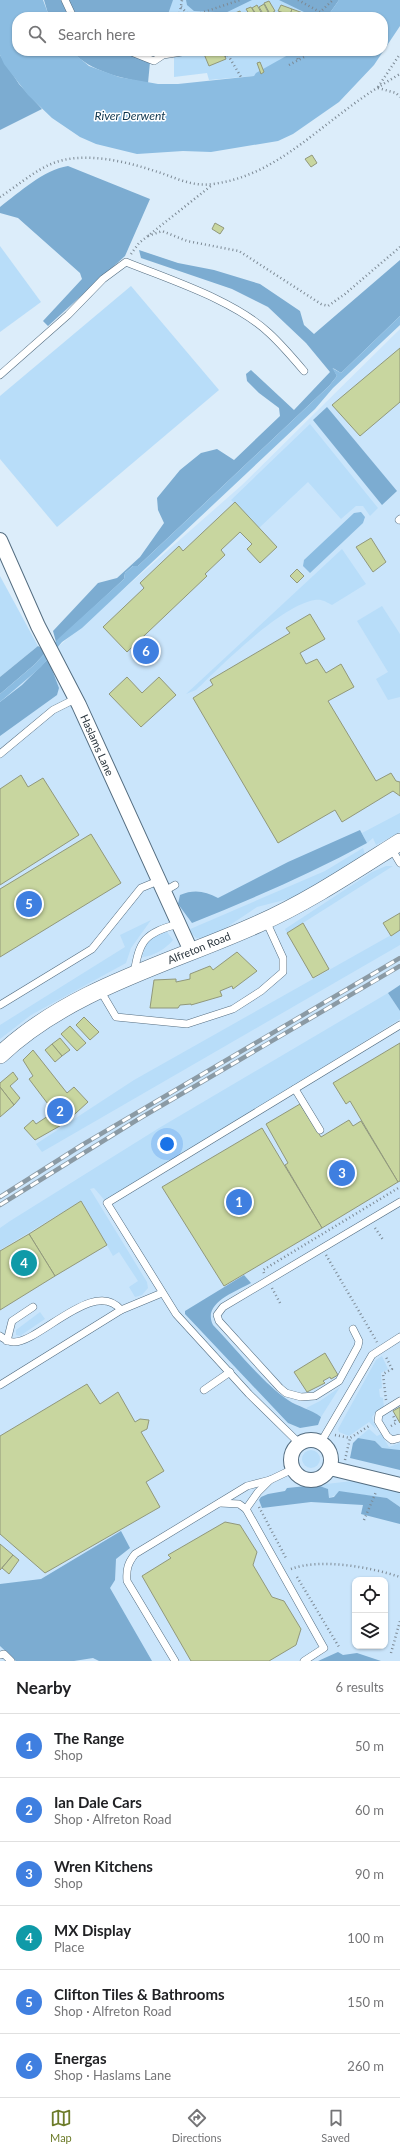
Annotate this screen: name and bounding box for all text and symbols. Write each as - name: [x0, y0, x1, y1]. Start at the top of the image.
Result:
- search box: [12, 12, 388, 56]
- icon: search: [26, 23, 48, 45]
- text: Search here: [58, 25, 135, 43]
- water label: River Derwent: [95, 108, 166, 123]
- pin: 6: [133, 636, 159, 666]
- street label: Haslams Lane: [78, 712, 117, 778]
- pin: 5: [16, 889, 42, 919]
- street label: Alfreton Road: [165, 929, 232, 966]
- pin: 2: [47, 1096, 73, 1126]
- your location: [157, 1134, 177, 1154]
- pin: 3: [329, 1158, 355, 1188]
- pin: 1: [226, 1187, 252, 1217]
- pin: 4: [11, 1248, 37, 1278]
- map controls: [352, 1577, 388, 1649]
- button: locate: [352, 1577, 388, 1613]
- button: layers: [352, 1613, 388, 1649]
- text: Nearby: [16, 1677, 71, 1698]
- text: 6 results: [336, 1679, 384, 1695]
- text: The Range: [54, 1729, 124, 1747]
- text: 1: [25, 1738, 33, 1754]
- text: 50 m: [355, 1738, 384, 1754]
- text: Shop: [54, 1747, 83, 1763]
- text: Ian Dale Cars: [54, 1793, 142, 1811]
- text: 2: [25, 1802, 33, 1818]
- text: 60 m: [355, 1802, 384, 1818]
- text: Shop · Alfreton Road: [54, 1811, 172, 1827]
- text: Wren Kitchens: [54, 1857, 153, 1875]
- text: 3: [25, 1866, 33, 1882]
- text: 90 m: [355, 1866, 384, 1882]
- text: Shop: [54, 1875, 83, 1891]
- text: MX Display: [54, 1921, 131, 1939]
- text: 4: [25, 1930, 33, 1946]
- text: 100 m: [347, 1930, 384, 1946]
- text: Place: [54, 1939, 84, 1955]
- text: Clifton Tiles & Bathrooms: [54, 1985, 225, 2003]
- text: 5: [25, 1994, 33, 2010]
- text: 150 m: [347, 1994, 384, 2010]
- text: Shop · Alfreton Road: [54, 2003, 172, 2019]
- text: Energas: [54, 2049, 107, 2067]
- text: 6: [25, 2058, 33, 2074]
- text: 260 m: [347, 2058, 384, 2074]
- text: Shop · Haslams Lane: [54, 2067, 171, 2083]
- tab: Map: [50, 2107, 72, 2144]
- tab: Directions: [172, 2107, 221, 2144]
- tab: Saved: [321, 2107, 350, 2144]

